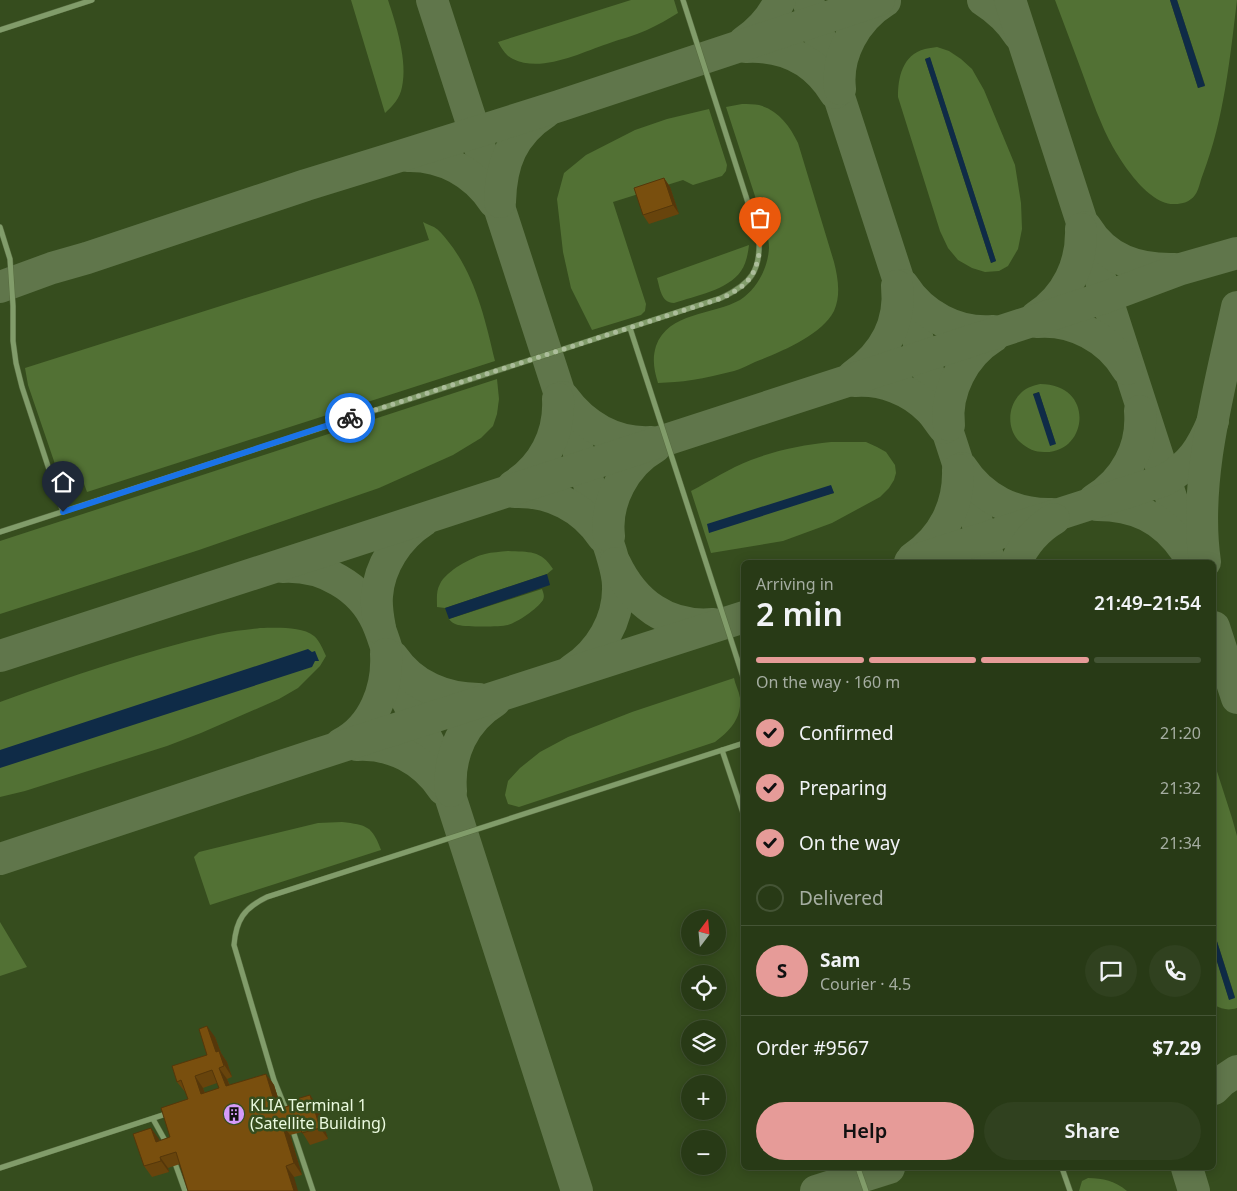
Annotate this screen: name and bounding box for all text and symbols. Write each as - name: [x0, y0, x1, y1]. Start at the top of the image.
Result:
- pin: [739, 197, 781, 248]
- icon: bag: [746, 204, 774, 232]
- courier: [325, 393, 375, 443]
- icon: bike: [336, 404, 364, 432]
- pin: [42, 461, 84, 512]
- icon: home: [49, 468, 77, 496]
- text: Arriving in: [756, 573, 834, 595]
- text: 21:49–21:54: [1094, 590, 1201, 616]
- text: 2 min: [756, 592, 843, 635]
- text: On the way · 160 m: [756, 671, 900, 693]
- icon: check: [756, 719, 784, 747]
- text: Confirmed: [799, 720, 894, 746]
- text: 21:20: [1160, 722, 1201, 744]
- icon: check: [756, 774, 784, 802]
- text: Preparing: [799, 775, 887, 801]
- text: 21:32: [1160, 777, 1201, 799]
- icon: check: [756, 829, 784, 857]
- text: On the way: [799, 830, 900, 856]
- text: 21:34: [1160, 832, 1201, 854]
- text: Delivered: [799, 885, 884, 911]
- north arrow: [681, 910, 726, 955]
- map controls: [681, 910, 726, 1175]
- button: chat: [1085, 945, 1137, 997]
- button: phone: [1149, 945, 1201, 997]
- text: Sam: [820, 947, 860, 973]
- text: S: [777, 958, 787, 984]
- button: locate: [681, 965, 726, 1010]
- text: Courier · 4.5: [820, 973, 911, 995]
- button: layers: [681, 1020, 726, 1065]
- text: Order #9567: [756, 1035, 869, 1061]
- text: $7.29: [1152, 1035, 1201, 1061]
- button: +: [681, 1075, 726, 1120]
- place label: KLIA Terminal 1 (Satellite Building): [250, 1094, 386, 1134]
- building icon: KLIA Terminal 1 (Satellite Building): [222, 1102, 246, 1126]
- button: Help: [756, 1102, 974, 1160]
- button: Share: [984, 1102, 1201, 1160]
- button: −: [681, 1130, 726, 1175]

